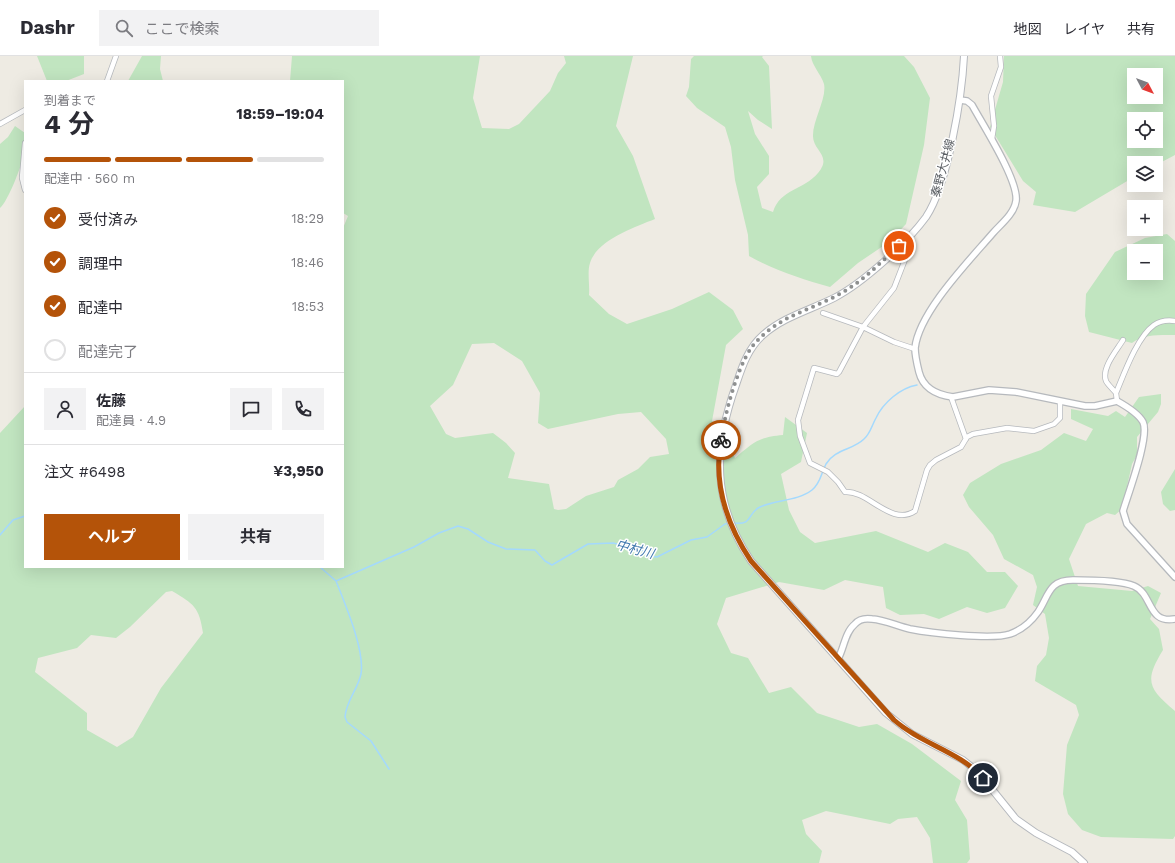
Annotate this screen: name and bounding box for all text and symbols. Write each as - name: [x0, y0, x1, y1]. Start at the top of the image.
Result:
- search box: [99, 10, 379, 46]
- text: Dashr: [20, 16, 75, 39]
- icon: search: [113, 17, 135, 39]
- text: ここで検索: [145, 20, 220, 38]
- text: 地図: [1013, 21, 1041, 37]
- text: レイヤ: [1063, 21, 1105, 37]
- text: 共有: [1127, 21, 1155, 37]
- north arrow: [1127, 68, 1163, 104]
- map controls: [1127, 68, 1163, 280]
- text: 到着まで: [44, 93, 96, 108]
- text: 18:59–19:04: [236, 105, 324, 123]
- text: 4 分: [44, 109, 94, 139]
- button: locate: [1127, 112, 1163, 148]
- street label: 秦野大井線: [928, 137, 958, 199]
- button: layers: [1127, 156, 1163, 192]
- text: 配達中 · 560 m: [44, 171, 135, 186]
- button: +: [1127, 200, 1163, 236]
- icon: check: [44, 207, 66, 229]
- text: 受付済み: [78, 211, 138, 229]
- text: 18:29: [291, 211, 324, 226]
- pin: [882, 229, 916, 263]
- icon: bag: [888, 235, 910, 257]
- button: −: [1127, 244, 1163, 280]
- icon: check: [44, 251, 66, 273]
- text: 調理中: [78, 255, 123, 273]
- text: 18:46: [291, 255, 324, 270]
- icon: check: [44, 295, 66, 317]
- text: 配達中: [78, 299, 123, 317]
- text: 18:53: [292, 299, 324, 314]
- text: 配達完了: [78, 343, 138, 361]
- button: person: [44, 388, 86, 430]
- button: chat: [230, 388, 272, 430]
- button: phone: [282, 388, 324, 430]
- text: 佐藤: [96, 392, 126, 410]
- text: 配達員 · 4.9: [96, 413, 166, 428]
- courier: [701, 420, 741, 460]
- icon: bike: [710, 429, 732, 451]
- text: ¥3,950: [273, 462, 324, 480]
- text: 注文 #6498: [44, 463, 125, 481]
- button: ヘルプ: [44, 514, 180, 560]
- button: 共有: [188, 514, 324, 560]
- water label: 中村川: [614, 537, 658, 562]
- pin: [966, 761, 1000, 795]
- icon: home: [972, 767, 994, 789]

